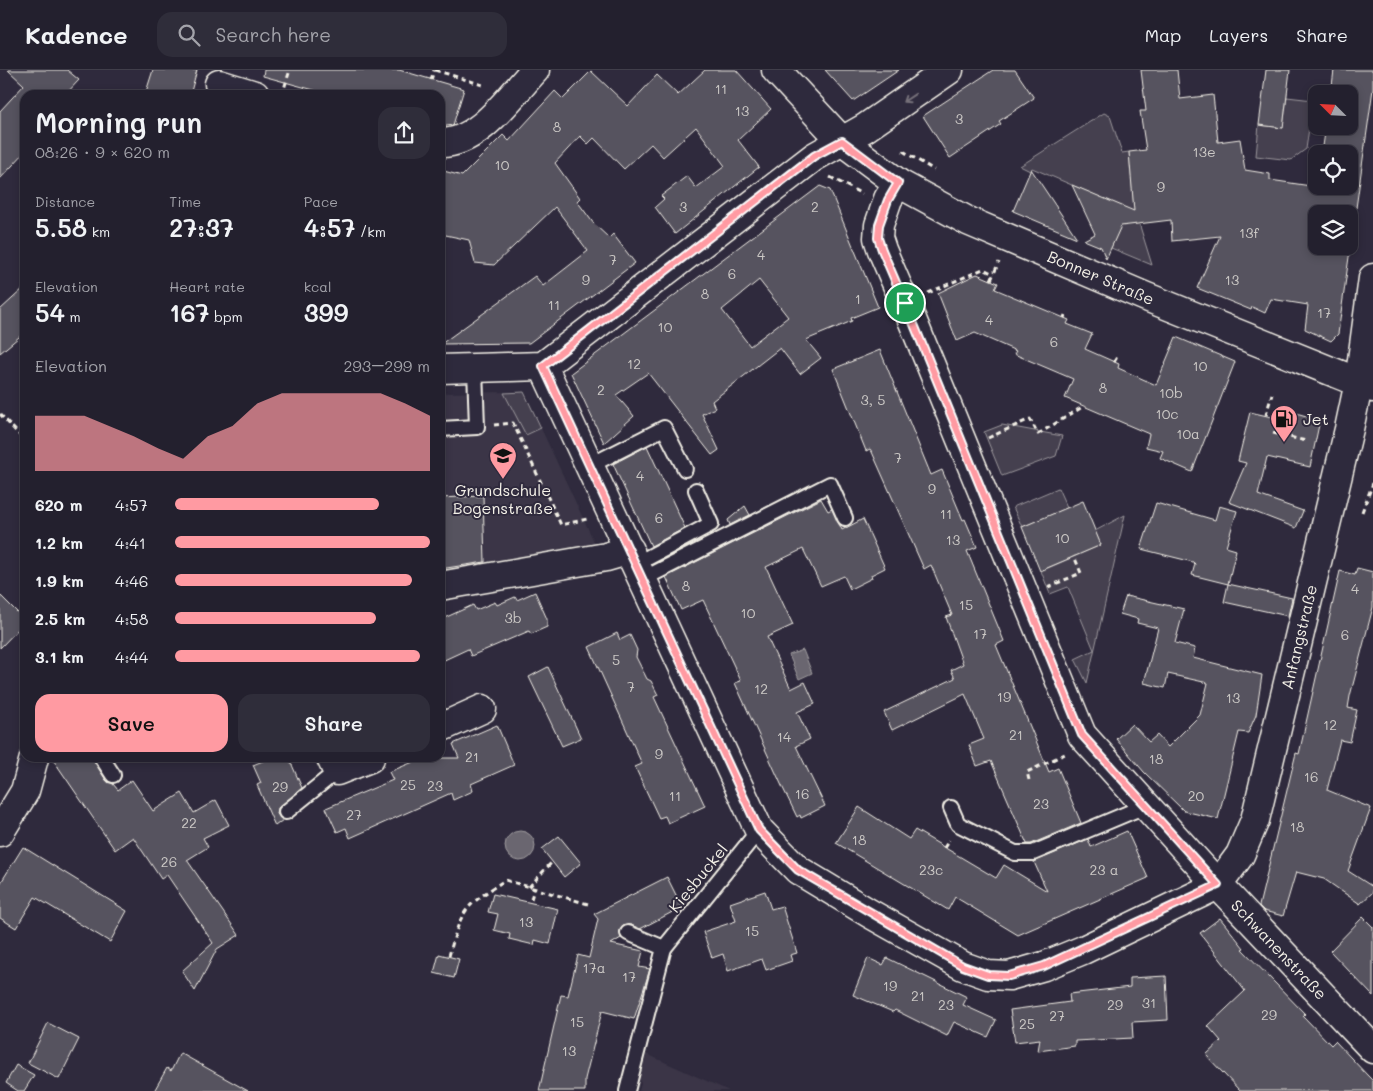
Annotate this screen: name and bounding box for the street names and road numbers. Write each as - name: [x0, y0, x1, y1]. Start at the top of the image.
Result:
- street label: Bonner Straße: [1044, 245, 1158, 309]
- street label: Anfangstraße: [1276, 582, 1321, 692]
- street label: Kiesbuckel: [663, 839, 732, 917]
- street label: Schwanenstraße: [1227, 895, 1332, 1004]

